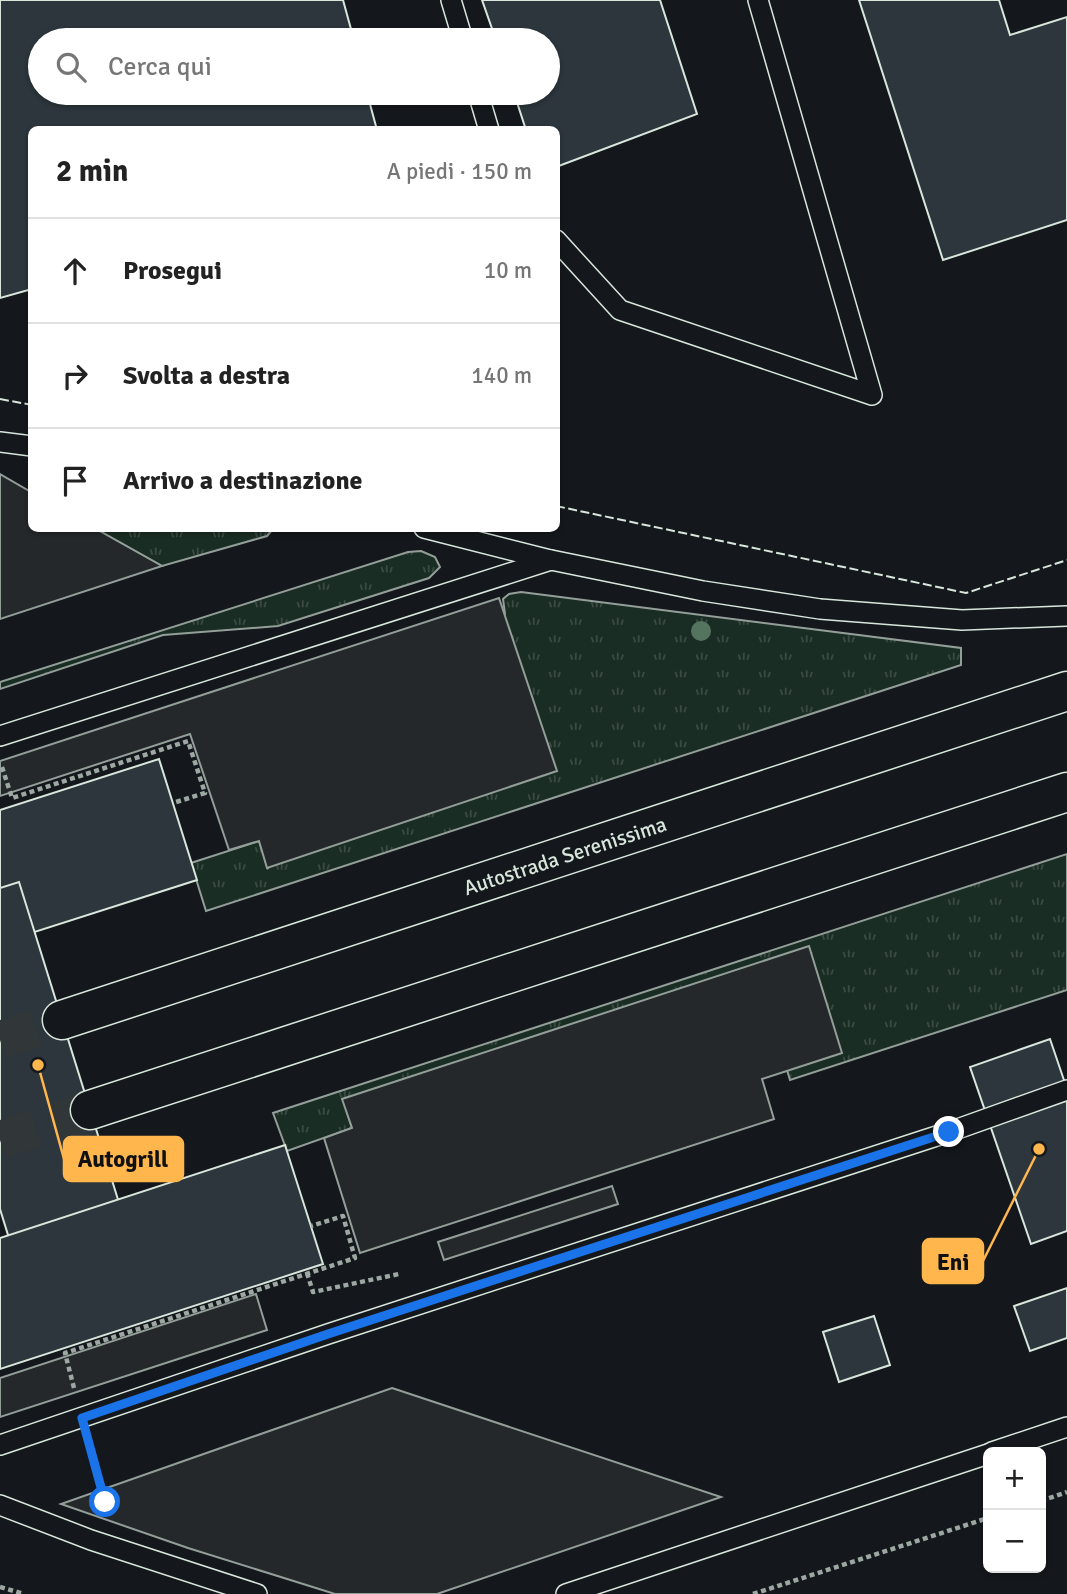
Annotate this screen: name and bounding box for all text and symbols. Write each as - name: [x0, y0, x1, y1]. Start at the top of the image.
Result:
- search box: [28, 28, 560, 105]
- icon: search: [52, 48, 90, 86]
- text: Cerca qui: [108, 51, 212, 83]
- text: 2 min: [56, 153, 128, 190]
- text: A piedi · 150 m: [387, 157, 532, 186]
- icon: ahead: [56, 252, 94, 290]
- text: Prosegui: [123, 255, 222, 287]
- text: 10 m: [484, 256, 532, 285]
- icon: right: [56, 357, 94, 395]
- text: Svolta a destra: [123, 360, 290, 392]
- text: 140 m: [471, 361, 532, 390]
- icon: arrive: [56, 462, 94, 500]
- text: Arrivo a destinazione: [123, 465, 363, 497]
- street label: Autostrada Serenissima: [460, 811, 670, 901]
- route end: [933, 1116, 964, 1147]
- callout: Autogrill: [64, 1137, 183, 1181]
- text: Autogrill: [78, 1145, 168, 1174]
- callout: Eni: [923, 1239, 983, 1283]
- text: Eni: [937, 1248, 969, 1277]
- map controls: [983, 1447, 1046, 1573]
- button: +: [983, 1447, 1046, 1510]
- route start: [89, 1486, 120, 1517]
- button: −: [983, 1510, 1046, 1573]

